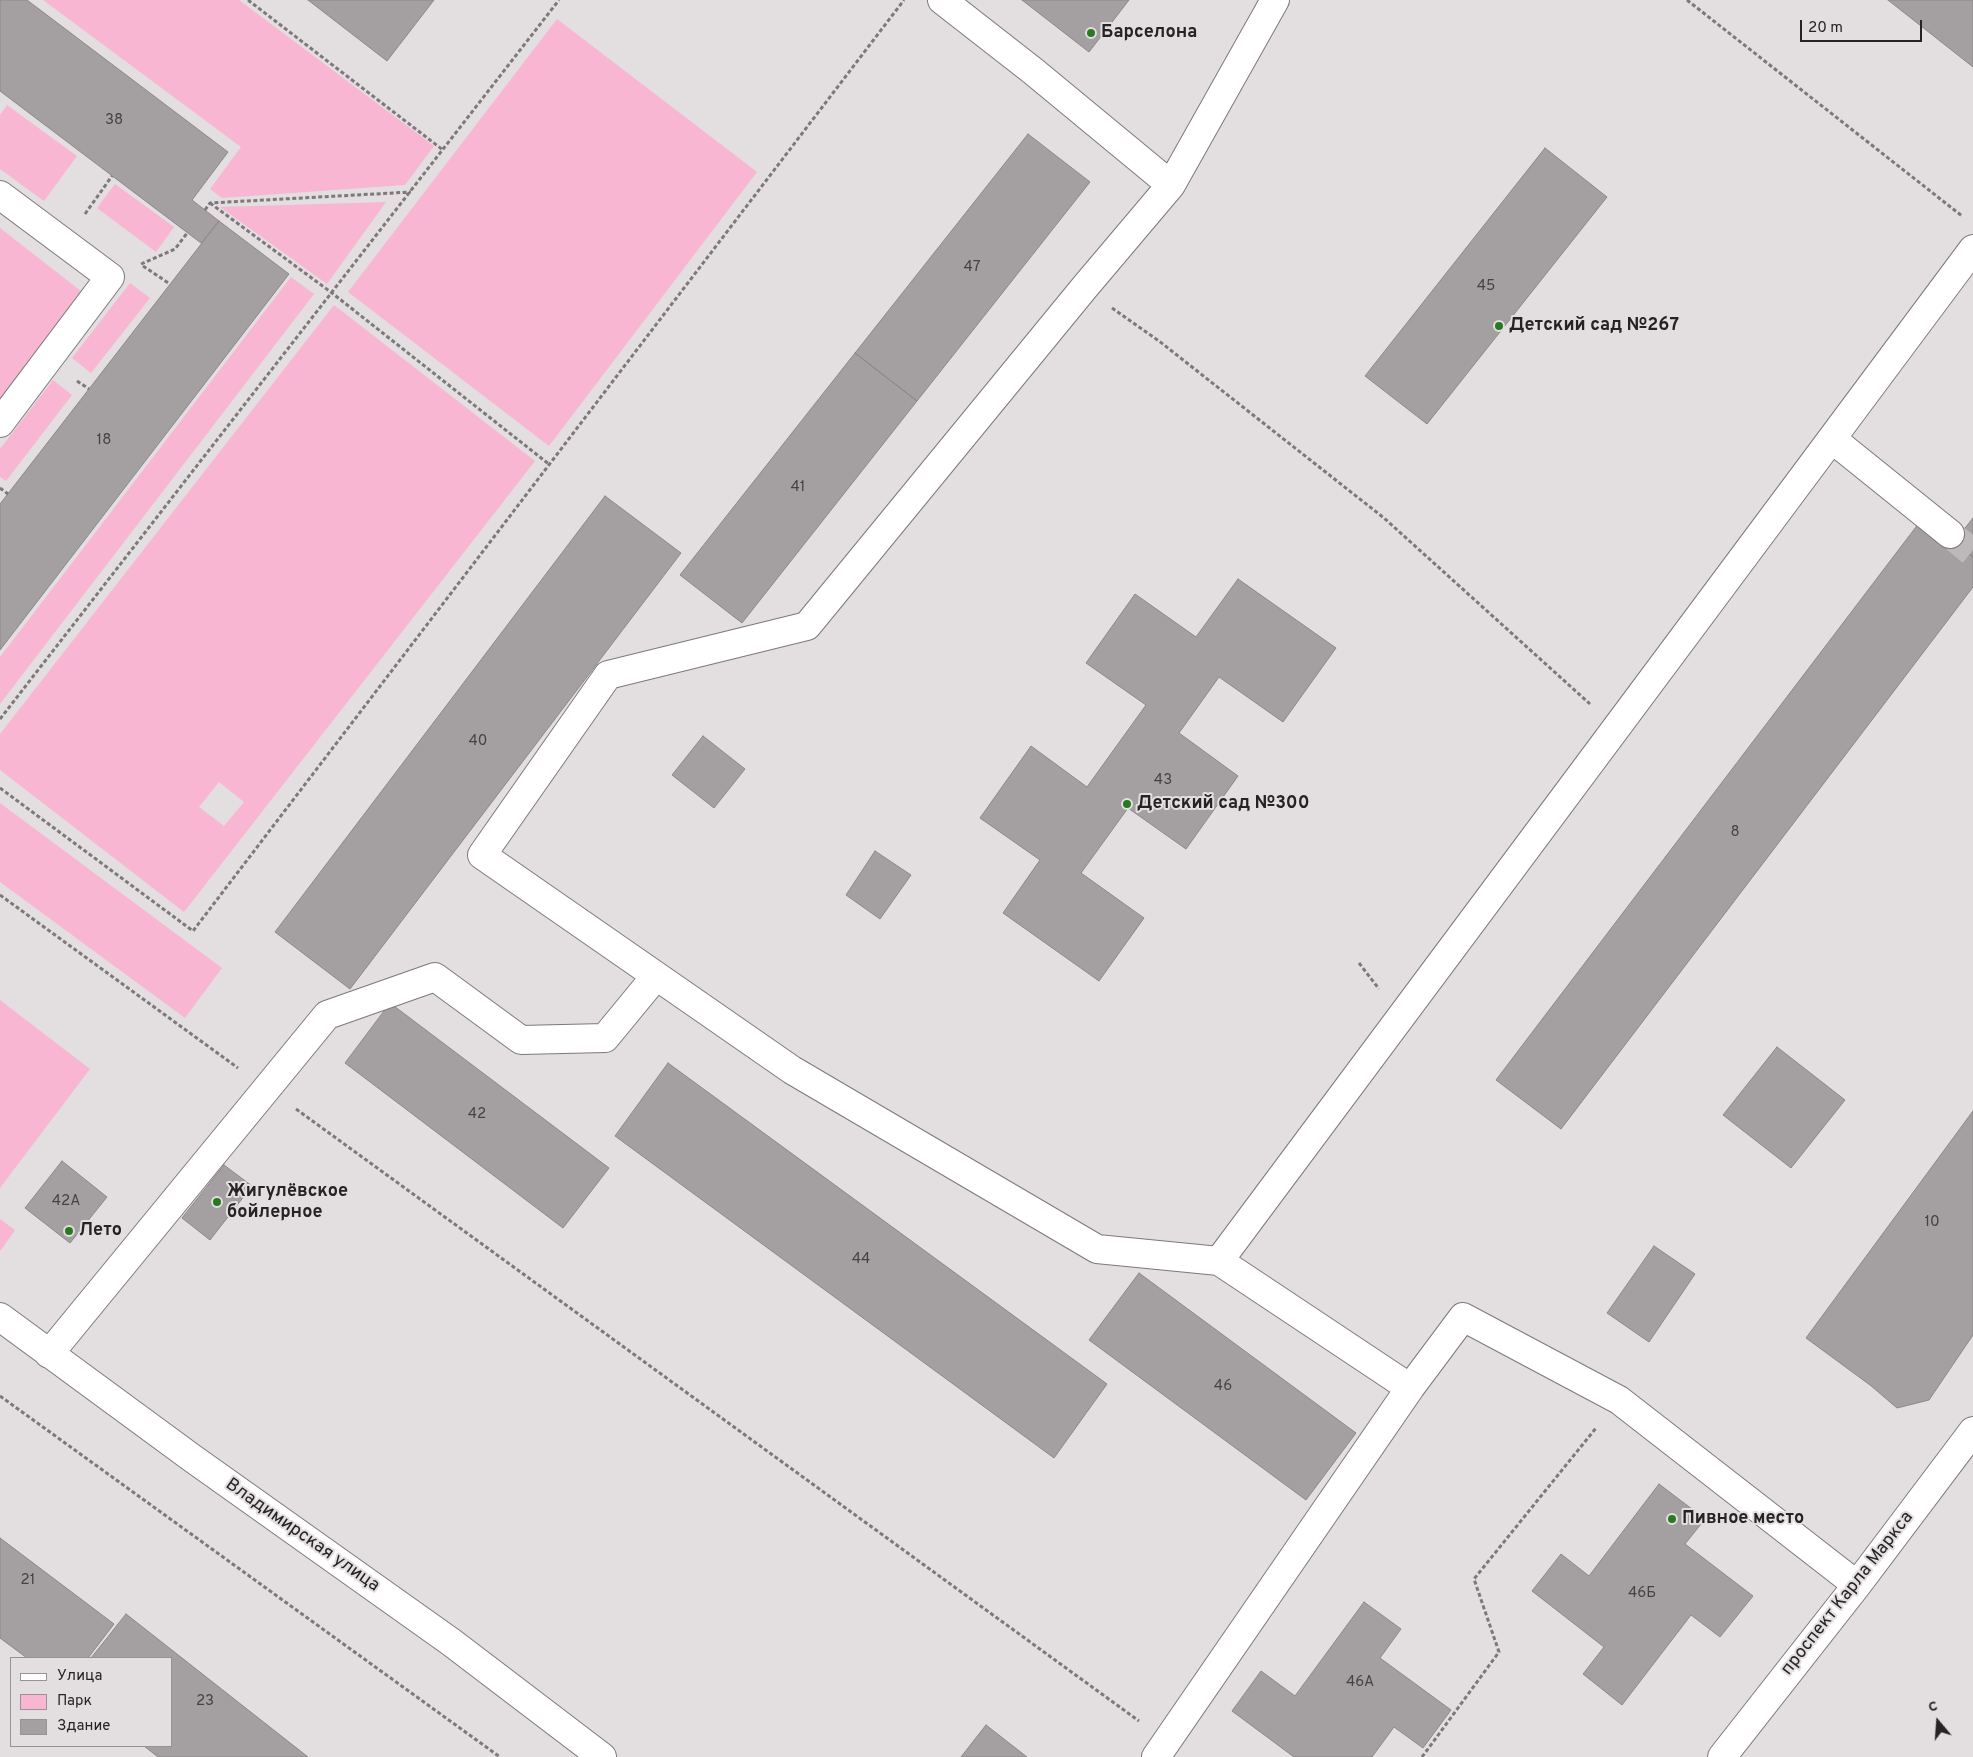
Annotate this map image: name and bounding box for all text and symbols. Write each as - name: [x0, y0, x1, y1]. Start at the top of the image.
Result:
- scale bar: [1803, 10, 1926, 42]
- text: 20 m: [1808, 19, 1843, 38]
- place label: Барселона: [1101, 22, 1197, 44]
- marker: Барселона: [1085, 27, 1097, 39]
- house number: 38: [105, 112, 123, 130]
- house number: 47: [964, 259, 980, 277]
- house number: 45: [1477, 278, 1495, 296]
- place label: Детский сад №267: [1509, 315, 1679, 337]
- marker: Детский сад №267: [1493, 320, 1505, 332]
- house number: 18: [97, 432, 111, 450]
- house number: 41: [791, 479, 805, 497]
- house number: 40: [469, 733, 487, 751]
- house number: 43: [1154, 772, 1172, 790]
- place label: Детский сад №300: [1137, 793, 1310, 815]
- marker: Детский сад №300: [1121, 798, 1133, 810]
- house number: 8: [1730, 824, 1740, 842]
- house number: 42: [468, 1106, 486, 1124]
- place label: Жигулёвское бойлерное: [227, 1181, 348, 1224]
- house number: 42А: [52, 1193, 80, 1211]
- marker: Жигулёвское бойлерное: [211, 1196, 223, 1208]
- house number: 10: [1924, 1214, 1940, 1232]
- place label: Лето: [79, 1220, 122, 1242]
- marker: Лето: [63, 1225, 75, 1237]
- house number: 44: [852, 1251, 870, 1269]
- house number: 46: [1214, 1378, 1232, 1396]
- street label: Владимирская улица: [221, 1475, 383, 1597]
- place label: Пивное место: [1682, 1508, 1804, 1530]
- street label: проспект Карла Маркса: [1777, 1508, 1919, 1680]
- marker: Пивное место: [1666, 1513, 1678, 1525]
- house number: 21: [21, 1572, 35, 1590]
- house number: 46Б: [1628, 1585, 1656, 1603]
- legend: [10, 1657, 172, 1747]
- text: Улица: [57, 1667, 102, 1686]
- house number: 46А: [1346, 1674, 1374, 1692]
- text: Парк: [57, 1692, 92, 1711]
- house number: 23: [196, 1693, 214, 1711]
- north arrow: [1913, 1697, 1963, 1747]
- text: С: [1926, 1698, 1940, 1717]
- text: Здание: [57, 1717, 110, 1736]

